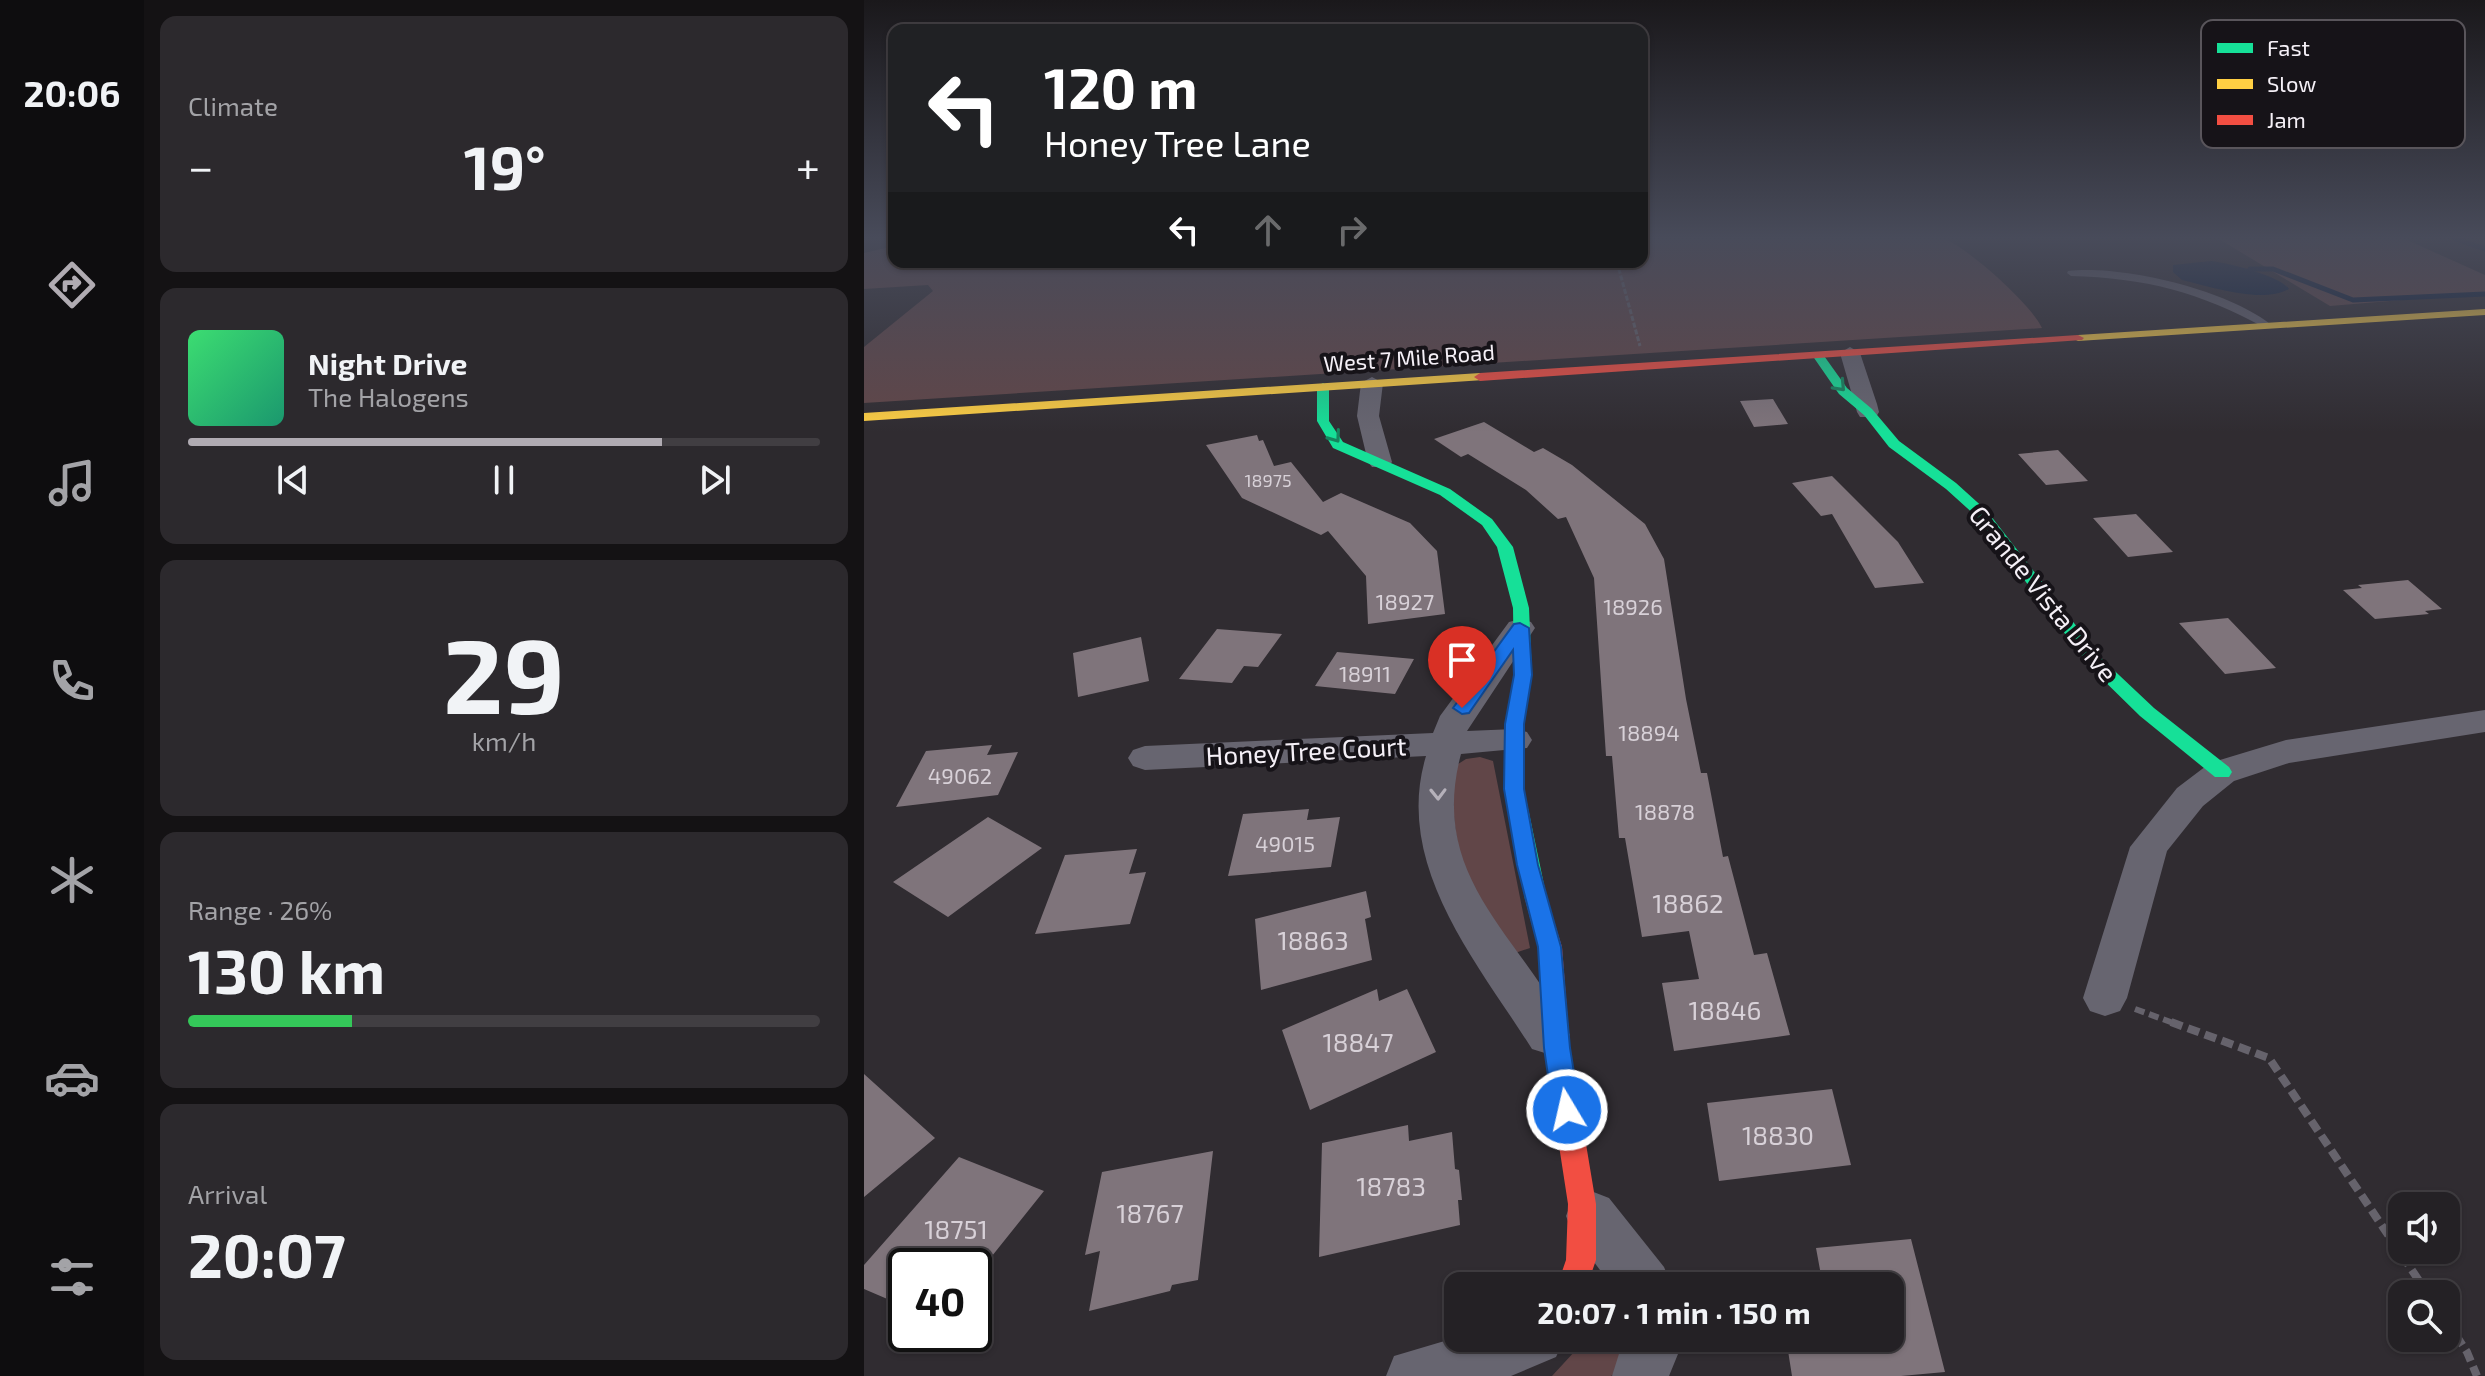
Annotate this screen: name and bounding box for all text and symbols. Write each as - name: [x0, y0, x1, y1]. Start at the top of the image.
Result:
- legend: [2201, 20, 2465, 148]
- text: Fast: [2267, 34, 2310, 60]
- text: 120 m: [1044, 53, 1198, 120]
- icon: left: [912, 56, 1016, 160]
- text: Slow: [2267, 70, 2316, 96]
- text: 20:06: [24, 71, 120, 114]
- text: Climate: [188, 90, 278, 121]
- text: Jam: [2267, 106, 2306, 132]
- text: Honey Tree Lane: [1044, 121, 1311, 164]
- text: 19°: [464, 130, 546, 202]
- text: −: [188, 139, 214, 192]
- text: +: [796, 139, 820, 192]
- icon: left: [1162, 208, 1206, 252]
- icon: ahead: [1246, 208, 1290, 252]
- icon: right: [1330, 208, 1374, 252]
- icon: directions: [44, 257, 100, 313]
- street label: West 7 Mile Road: [1323, 338, 1495, 376]
- text: Night Drive: [308, 345, 467, 381]
- one-way arrow: [1831, 377, 1845, 391]
- text: The Halogens: [308, 381, 469, 412]
- one-way arrow: [1325, 428, 1339, 443]
- icon: music: [44, 455, 100, 511]
- icon: previous: [271, 458, 315, 502]
- icon: pause: [482, 458, 526, 502]
- icon: next: [693, 458, 737, 502]
- house number: 18975: [1244, 469, 1292, 491]
- street label: Grande Vista Drive: [1964, 499, 2124, 687]
- house number: 18927: [1376, 588, 1434, 614]
- house number: 18926: [1603, 593, 1663, 619]
- text: 29: [443, 610, 565, 735]
- pin: [1428, 626, 1496, 708]
- icon: arrive: [1440, 638, 1484, 682]
- icon: phone: [44, 653, 100, 709]
- house number: 18911: [1339, 660, 1391, 686]
- house number: 18894: [1618, 719, 1680, 745]
- text: km/h: [472, 725, 536, 756]
- street label: Honey Tree Court: [1205, 729, 1407, 771]
- house number: 49062: [928, 762, 992, 788]
- one-way arrow: [1429, 788, 1447, 801]
- house number: 18878: [1635, 798, 1695, 824]
- house number: 49015: [1255, 830, 1315, 856]
- icon: climate: [44, 852, 100, 908]
- house number: 18862: [1652, 887, 1724, 918]
- text: Range · 26%: [188, 894, 332, 925]
- house number: 18863: [1277, 924, 1349, 955]
- text: 130 km: [188, 934, 385, 1006]
- house number: 18846: [1689, 994, 1761, 1025]
- house number: 18847: [1322, 1026, 1394, 1057]
- icon: car: [44, 1050, 100, 1106]
- position arrow: [1525, 1068, 1609, 1152]
- house number: 18830: [1742, 1119, 1814, 1150]
- house number: 18783: [1356, 1170, 1426, 1201]
- text: Arrival: [188, 1178, 267, 1209]
- map controls: [2388, 1192, 2460, 1352]
- button: sound: [2388, 1192, 2460, 1264]
- house number: 18767: [1116, 1197, 1184, 1228]
- house number: 18751: [924, 1213, 988, 1244]
- text: 20:07: [188, 1218, 346, 1290]
- speed limit sign: 40: [888, 1248, 992, 1352]
- icon: filters: [44, 1249, 100, 1305]
- button: search: [2388, 1280, 2460, 1352]
- text: 20:07 · 1 min · 150 m: [1537, 1294, 1811, 1330]

